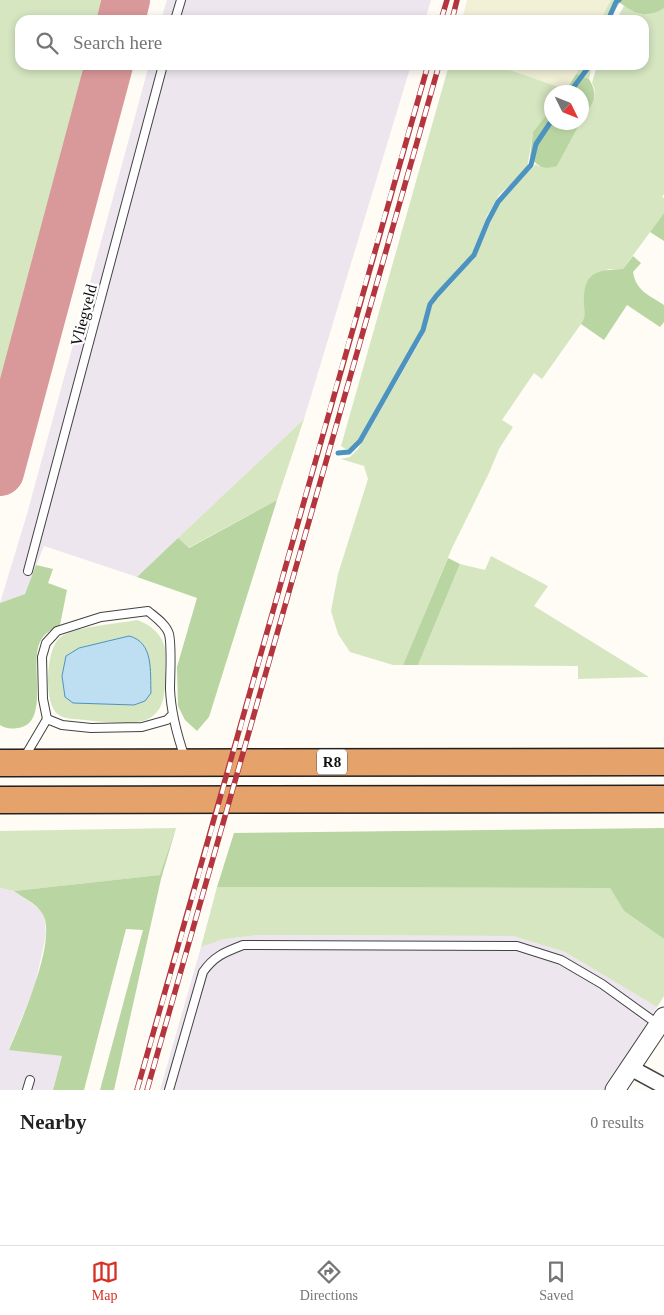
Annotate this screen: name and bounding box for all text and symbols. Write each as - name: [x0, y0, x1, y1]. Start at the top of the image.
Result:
- search box: [15, 15, 649, 70]
- icon: search: [33, 29, 61, 57]
- text: Search here: [73, 32, 162, 53]
- north arrow: [544, 85, 589, 130]
- street label: Vliegveld: [67, 282, 101, 348]
- road number: R8: [317, 750, 347, 774]
- text: Nearby: [20, 1110, 87, 1134]
- text: 0 results: [590, 1114, 644, 1131]
- tab: Map: [91, 1258, 119, 1304]
- tab: Directions: [300, 1258, 358, 1304]
- tab: Saved: [539, 1258, 573, 1304]

